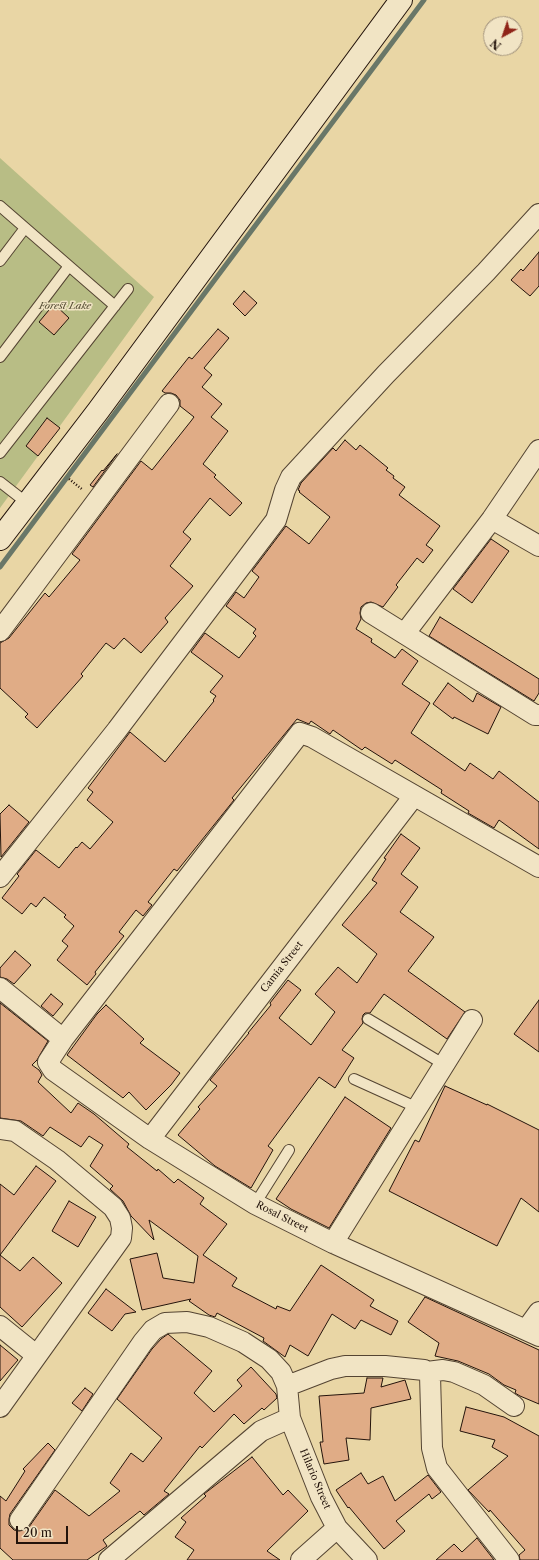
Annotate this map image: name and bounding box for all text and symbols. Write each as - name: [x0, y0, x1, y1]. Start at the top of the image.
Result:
- north arrow: [483, 16, 523, 56]
- text: N: [488, 36, 504, 53]
- park label: Forest Lake: [39, 300, 91, 312]
- street label: Camia Street: [258, 939, 306, 995]
- street label: Rosal Street: [254, 1199, 310, 1235]
- street label: Hilario Street: [297, 1447, 333, 1511]
- scale bar: [18, 1518, 70, 1544]
- text: 20 m: [23, 1525, 52, 1540]

